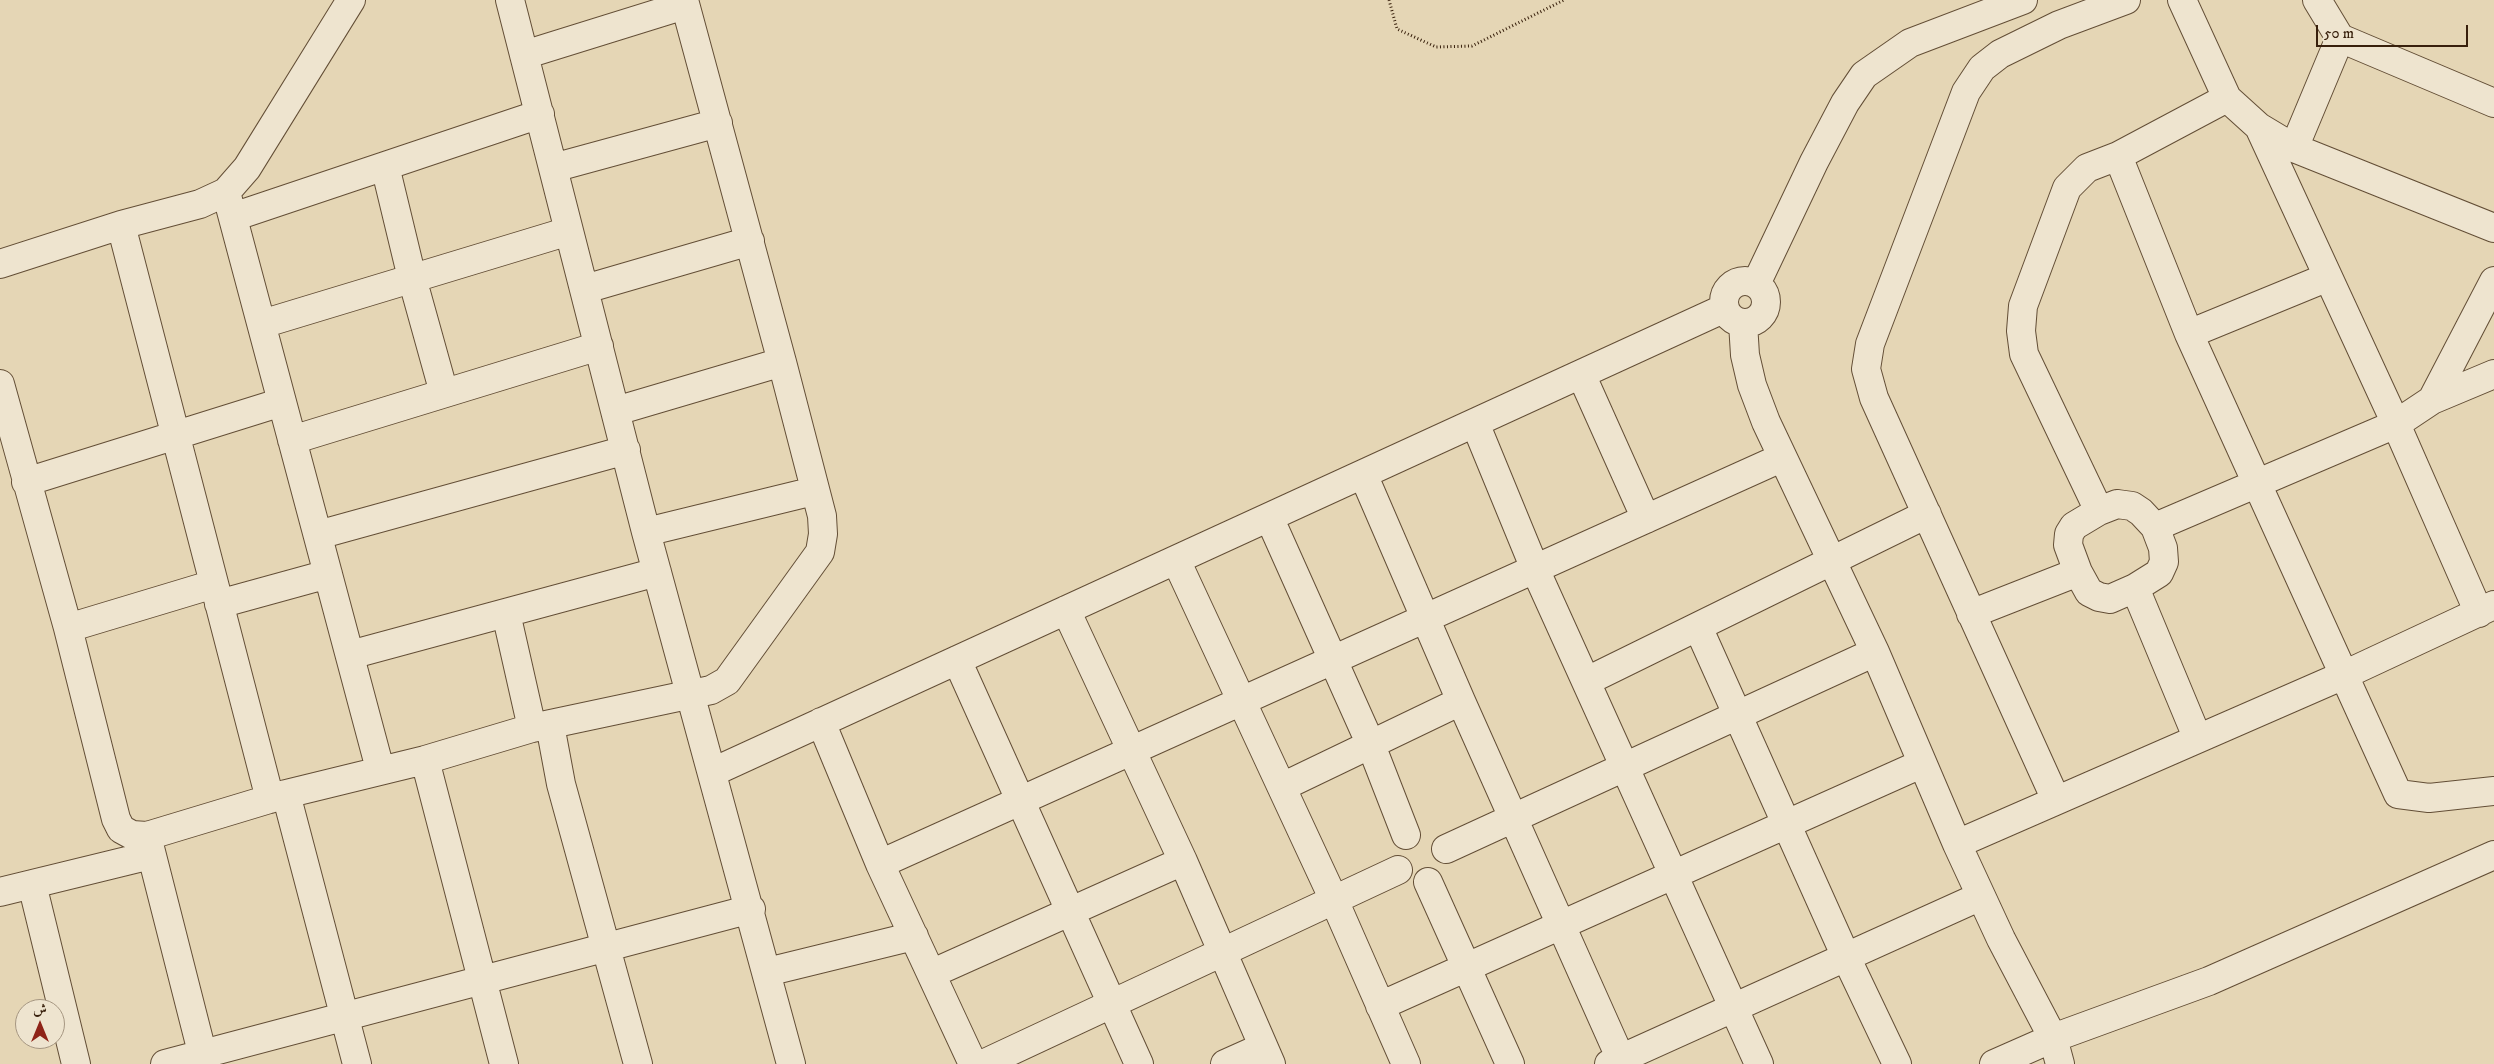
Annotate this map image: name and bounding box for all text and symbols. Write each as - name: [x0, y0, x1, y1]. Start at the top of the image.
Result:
- scale bar: [2319, 15, 2472, 47]
- text: 50 m: [2324, 24, 2354, 43]
- north arrow: [15, 999, 65, 1049]
- text: ش: [33, 1001, 47, 1019]

